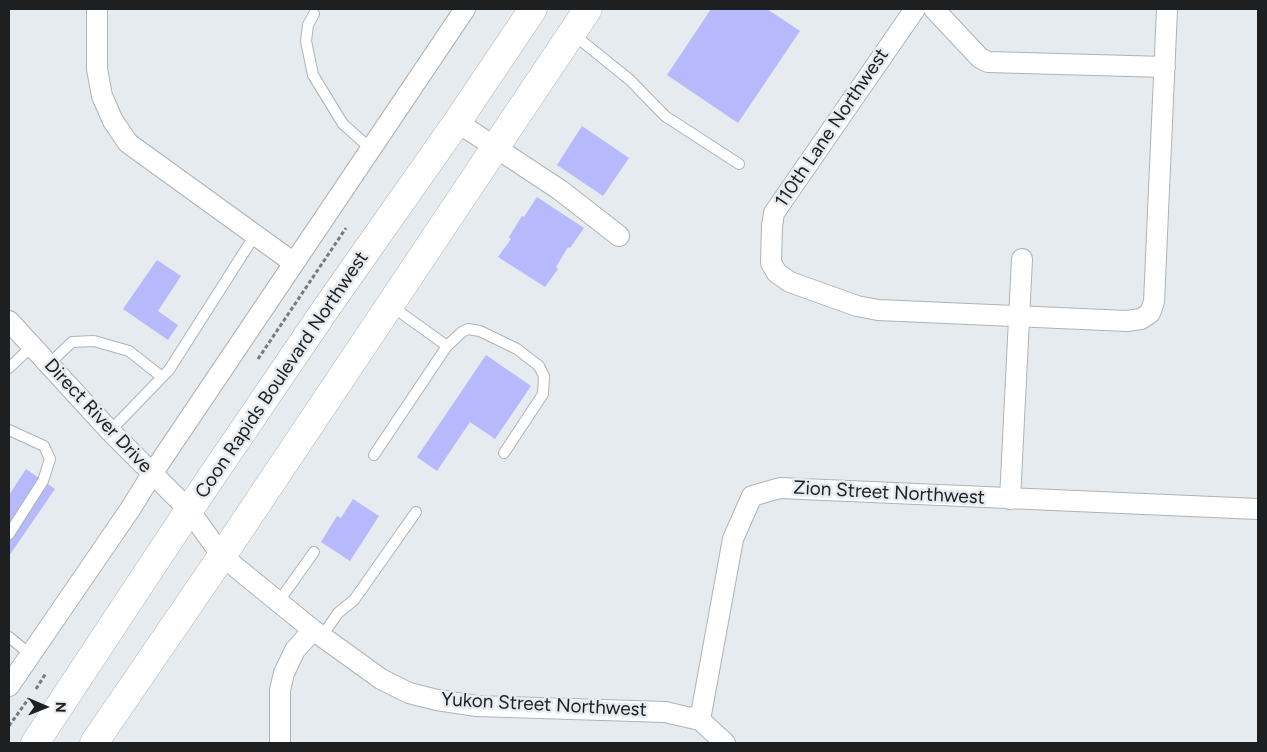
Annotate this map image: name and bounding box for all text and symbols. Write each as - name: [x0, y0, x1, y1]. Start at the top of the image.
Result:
- street label: 110th Lane Northwest: [770, 44, 894, 212]
- street label: Coon Rapids Boulevard Northwest: [191, 247, 373, 503]
- street label: Direct River Drive: [39, 354, 157, 478]
- street label: Zion Street Northwest: [793, 477, 985, 509]
- north arrow: [20, 682, 70, 732]
- street label: Yukon Street Northwest: [441, 688, 647, 722]
- text: N: [52, 702, 69, 713]

